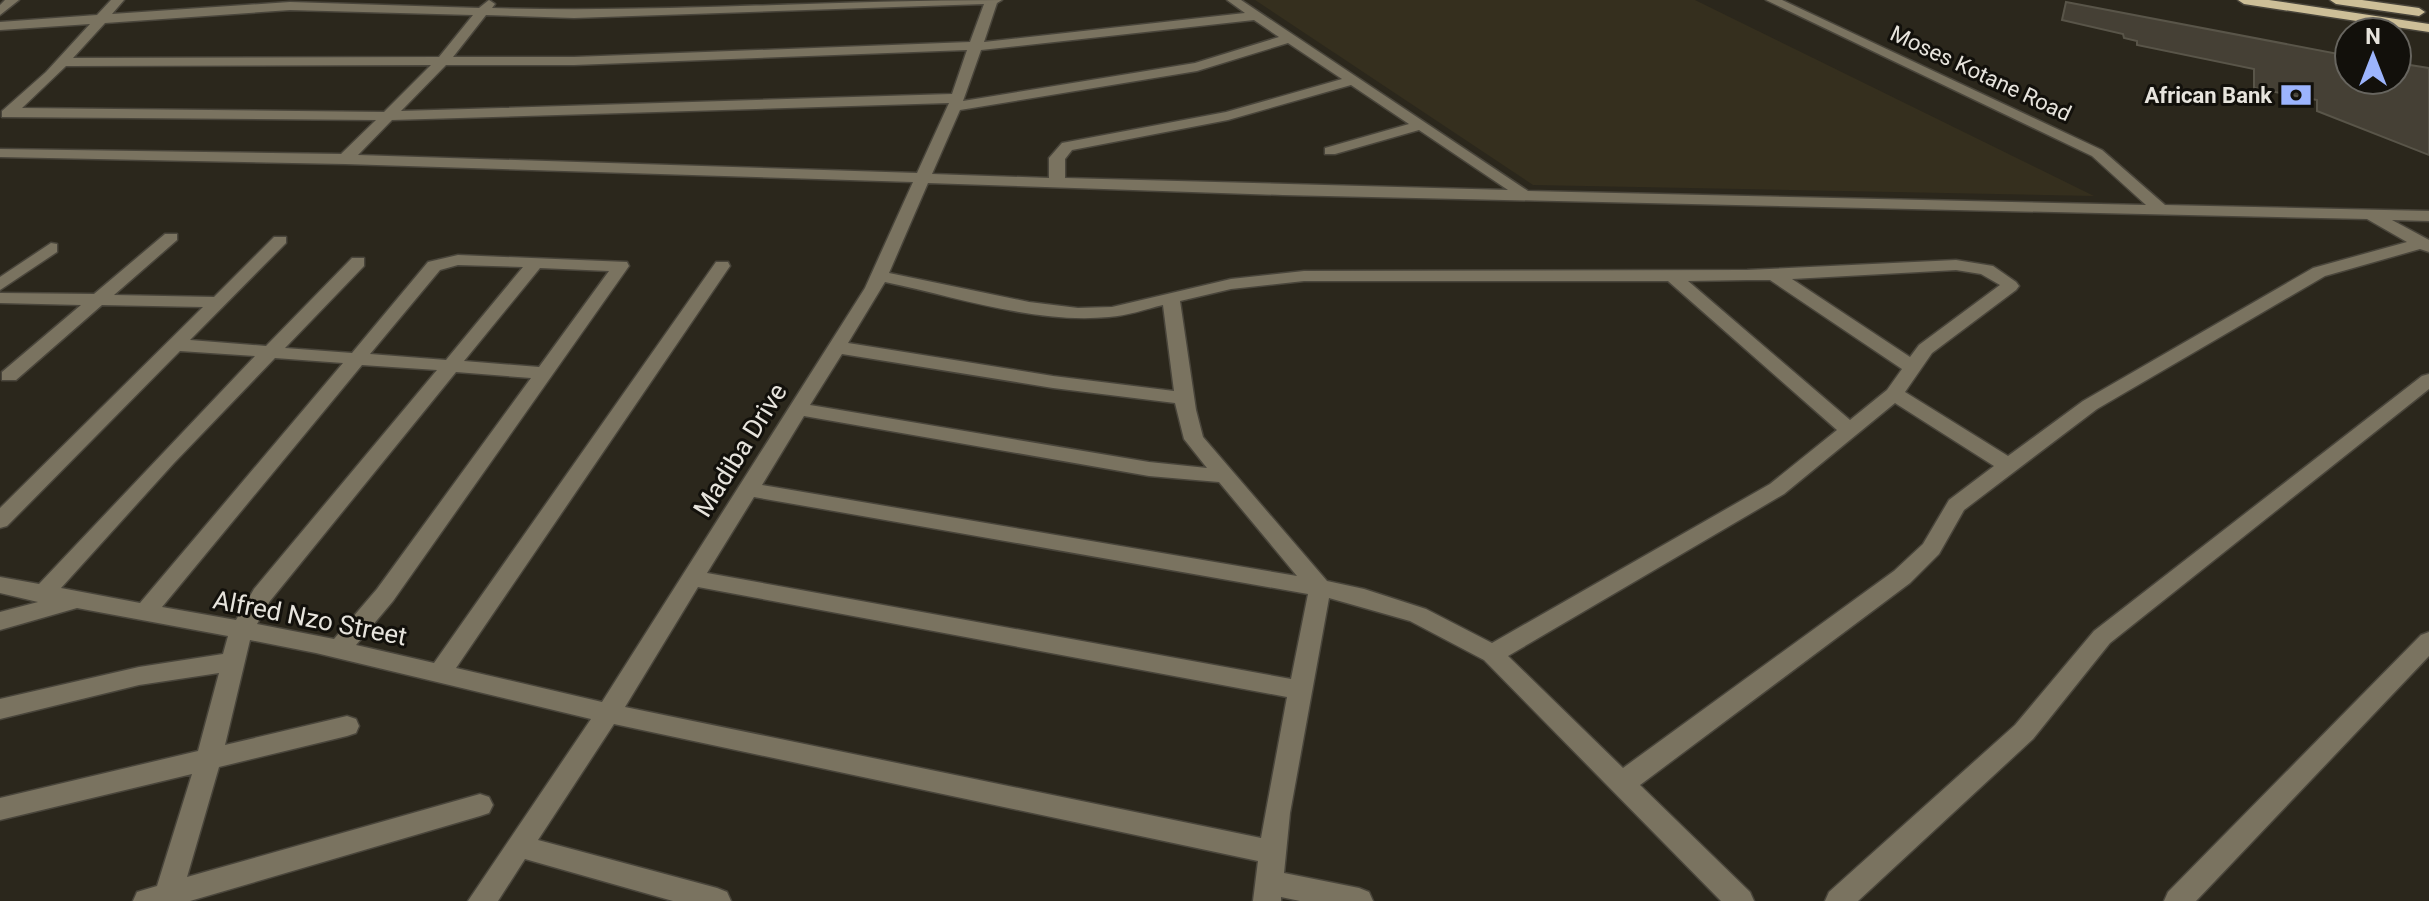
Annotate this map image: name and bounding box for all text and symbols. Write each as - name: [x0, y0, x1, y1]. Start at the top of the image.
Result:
- north arrow: [2333, 16, 2413, 96]
- street label: Moses Kotane Road: [1886, 21, 2075, 126]
- text: N: [2365, 24, 2381, 49]
- bank icon: African Bank: [2279, 78, 2313, 112]
- place label: African Bank: [2145, 83, 2272, 108]
- street label: Madiba Drive: [687, 378, 793, 522]
- street label: Alfred Nzo Street: [210, 584, 410, 652]

